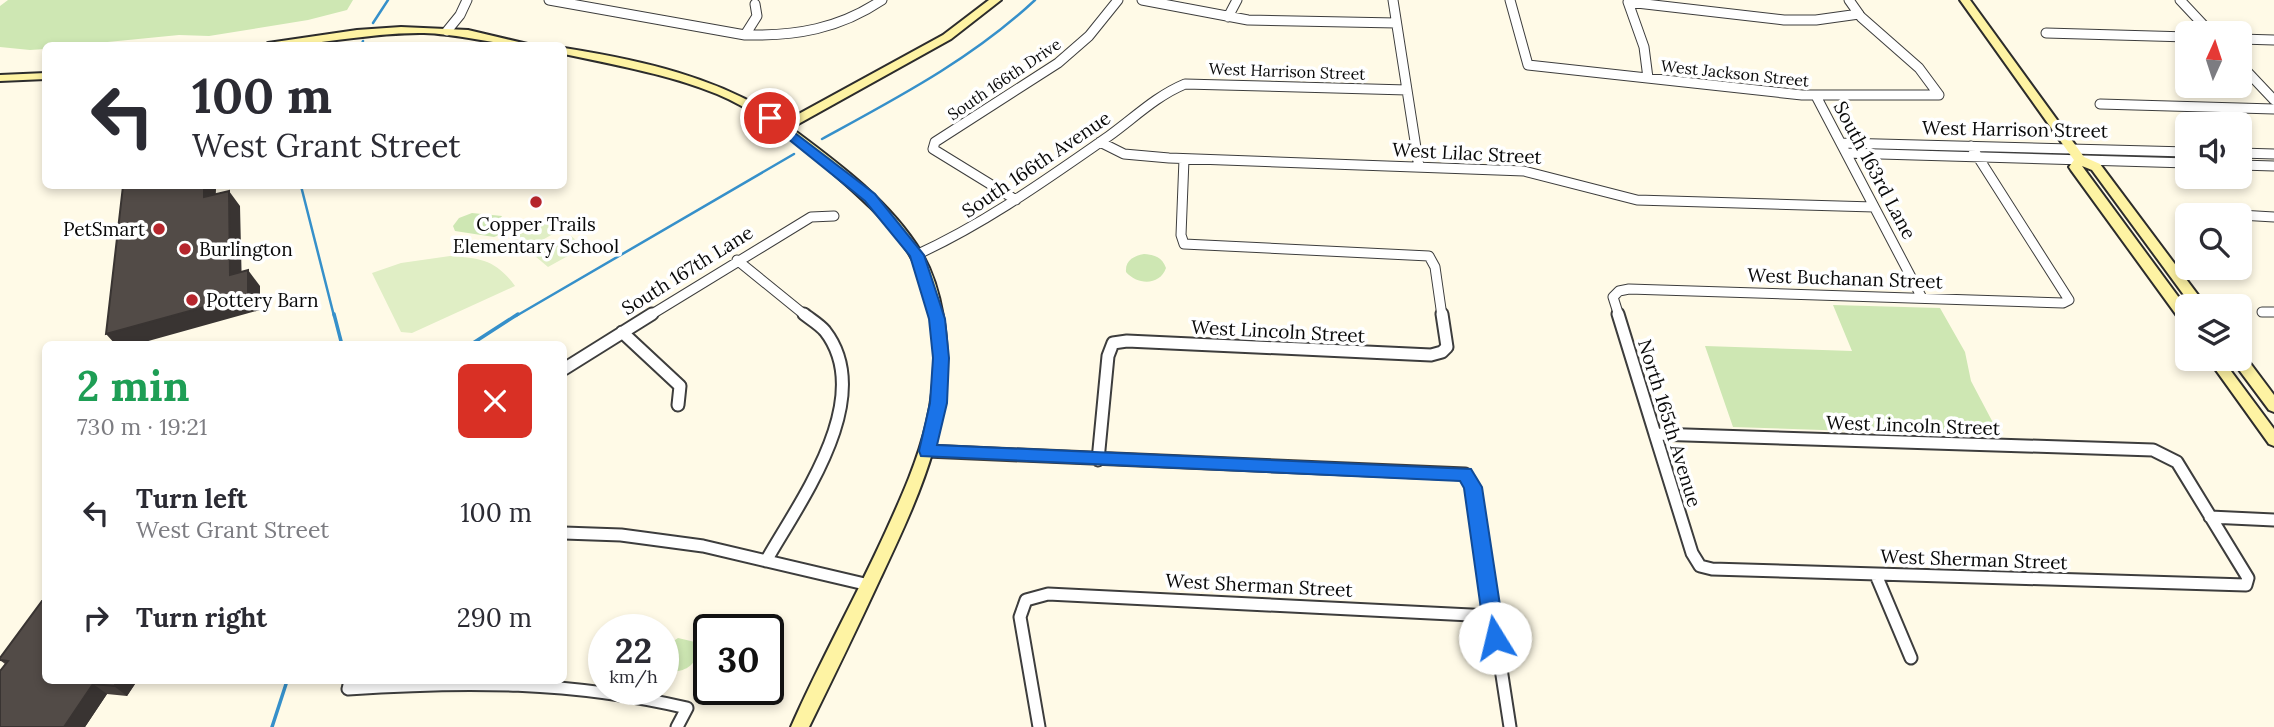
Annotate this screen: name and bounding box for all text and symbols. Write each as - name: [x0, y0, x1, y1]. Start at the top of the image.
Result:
- north arrow: [2175, 21, 2252, 98]
- map controls: [2175, 21, 2252, 371]
- street label: South 166th Drive: [944, 34, 1065, 124]
- street label: West Jackson Street: [1660, 55, 1811, 91]
- street label: West Harrison Street: [1208, 58, 1366, 84]
- text: 100 m: [192, 64, 332, 126]
- icon: left: [77, 70, 168, 161]
- pin: [740, 88, 800, 148]
- street label: South 163rd Lane: [1829, 97, 1921, 243]
- icon: arrive: [751, 99, 789, 137]
- street label: South 166th Avenue: [957, 105, 1115, 223]
- button: sound: [2175, 112, 2252, 189]
- street label: West Harrison Street: [1922, 115, 2109, 143]
- text: West Grant Street: [192, 125, 461, 166]
- street label: West Lilac Street: [1392, 137, 1543, 169]
- marker: Copper Trails Elementary School: [528, 194, 544, 210]
- button: search: [2175, 203, 2252, 280]
- place label: Copper Trails Elementary School: [453, 212, 619, 258]
- place label: PetSmart: [63, 217, 146, 241]
- street label: South 167th Lane: [617, 220, 757, 320]
- marker: PetSmart: [151, 221, 167, 237]
- place label: Burlington: [199, 237, 293, 261]
- marker: Burlington: [177, 241, 193, 257]
- street label: West Buchanan Street: [1747, 263, 1944, 293]
- place label: Pottery Barn: [206, 288, 319, 312]
- marker: Pottery Barn: [184, 292, 200, 308]
- button: layers: [2175, 294, 2252, 371]
- street label: West Lincoln Street: [1190, 314, 1366, 348]
- street label: North 165th Avenue: [1633, 336, 1707, 510]
- text: 2 min: [77, 359, 190, 413]
- button: close: [458, 364, 532, 438]
- street label: West Lincoln Street: [1826, 410, 2001, 440]
- text: 730 m · 19:21: [77, 412, 207, 441]
- text: Turn left: [136, 482, 247, 515]
- icon: left: [77, 494, 115, 532]
- text: 100 m: [460, 496, 532, 529]
- text: West Grant Street: [136, 515, 329, 544]
- street label: West Sherman Street: [1880, 544, 2069, 574]
- street label: West Sherman Street: [1165, 568, 1354, 602]
- icon: right: [77, 599, 115, 637]
- text: Turn right: [136, 601, 267, 634]
- text: 290 m: [457, 601, 532, 634]
- position arrow: [1458, 601, 1532, 675]
- speed limit sign: 30: [693, 614, 784, 705]
- text: 22: [615, 628, 652, 673]
- text: km/h: [609, 665, 658, 688]

